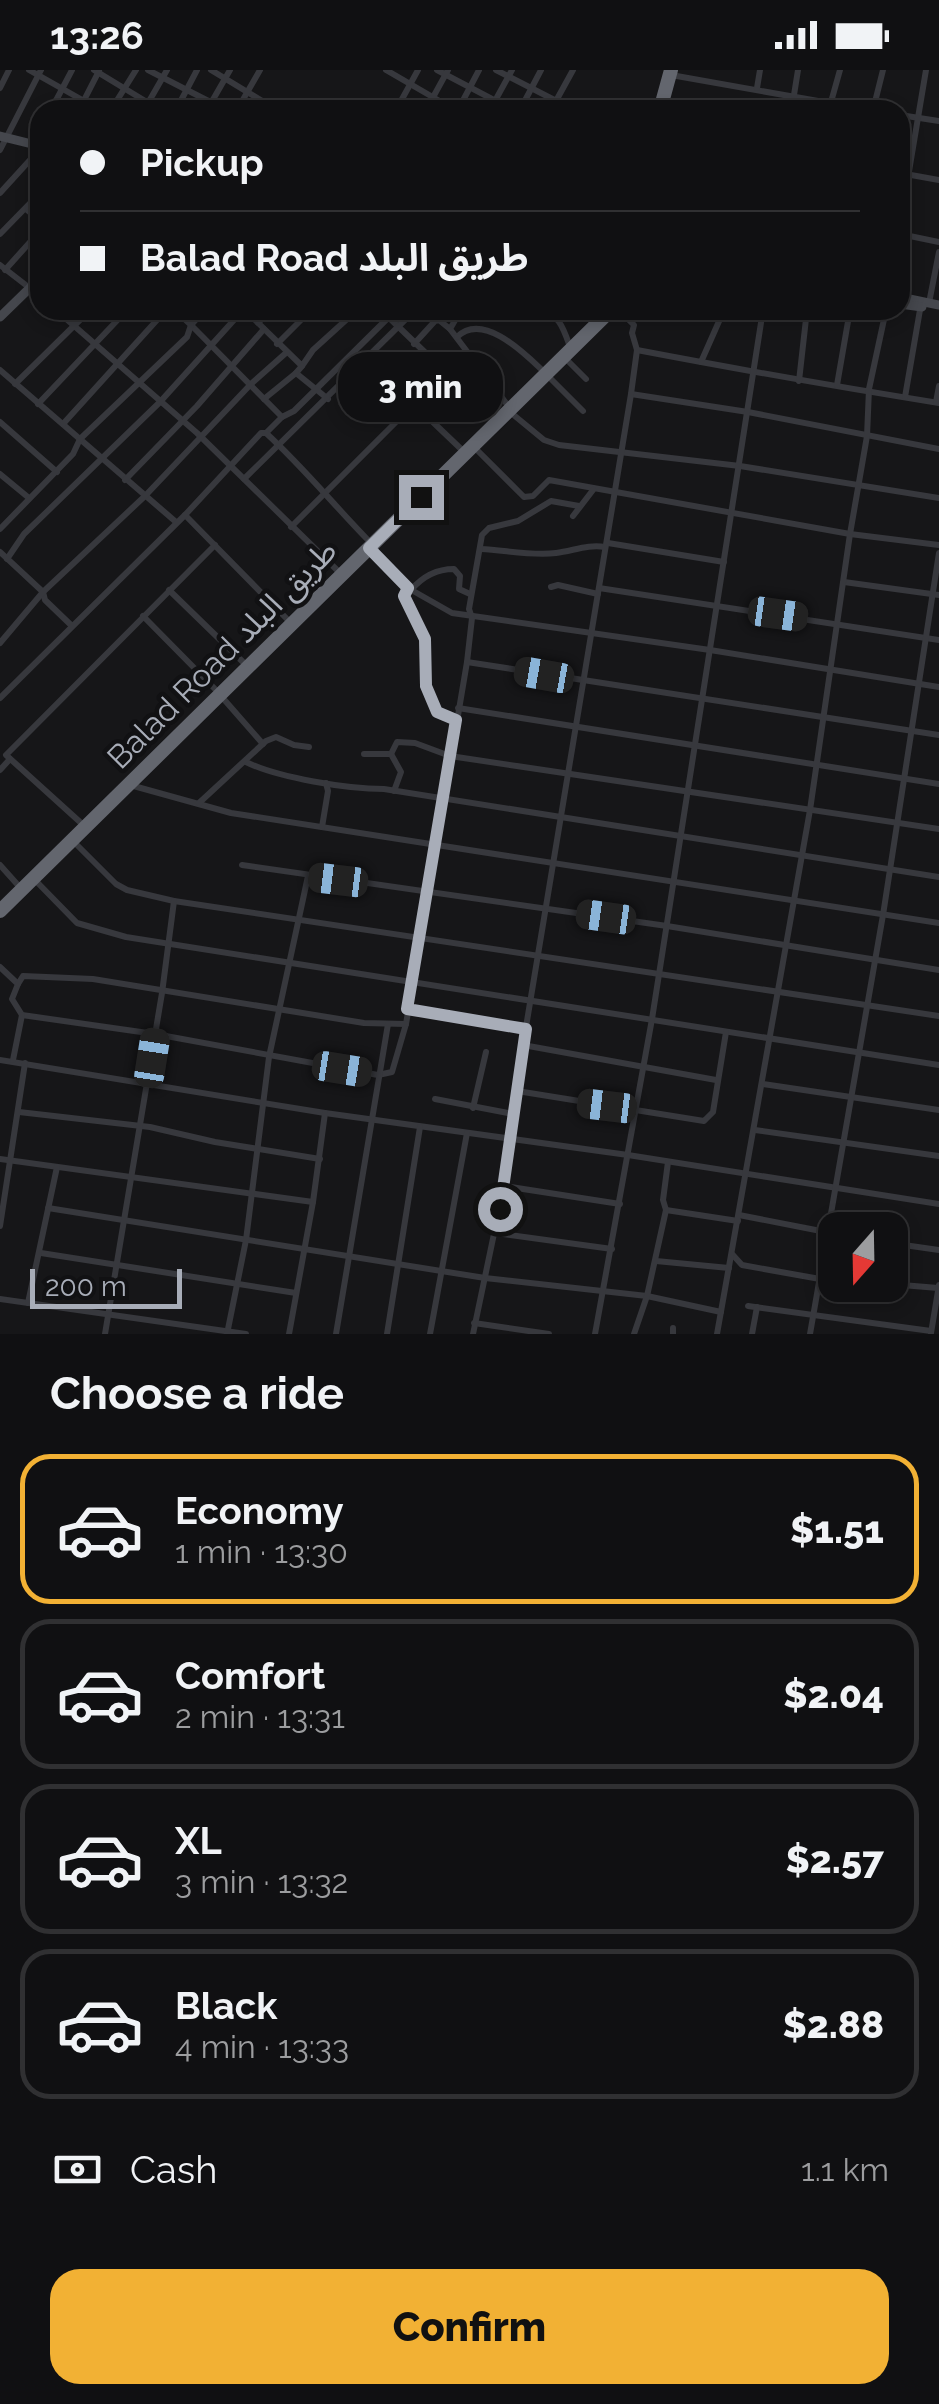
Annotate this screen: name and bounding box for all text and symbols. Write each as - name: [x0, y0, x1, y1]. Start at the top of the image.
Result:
- text: 13:26: [50, 13, 144, 58]
- text: Pickup: [140, 140, 264, 185]
- text: Balad Road طريق البلد: [140, 235, 528, 280]
- callout: 3 min: [338, 352, 504, 422]
- text: 3 min: [379, 368, 462, 405]
- route end: [399, 475, 444, 520]
- street label: Balad Road طريق البلد: [100, 532, 345, 777]
- car: [746, 595, 810, 633]
- car: [512, 655, 576, 695]
- car: [306, 861, 370, 899]
- car: [574, 898, 638, 936]
- car: [132, 1026, 172, 1090]
- car: [310, 1049, 374, 1089]
- car: [575, 1087, 639, 1125]
- route start: [478, 1187, 523, 1232]
- north arrow: [818, 1212, 908, 1302]
- map controls: [818, 1212, 908, 1302]
- scale bar: [30, 1264, 182, 1308]
- text: 200 m: [45, 1270, 127, 1303]
- text: Choose a ride: [50, 1367, 344, 1420]
- icon: car: [55, 1484, 145, 1574]
- text: Economy: [175, 1488, 344, 1533]
- text: $1.51: [790, 1507, 884, 1552]
- text: 1 min · 13:30: [175, 1533, 348, 1570]
- icon: car: [55, 1649, 145, 1739]
- text: Comfort: [175, 1653, 325, 1698]
- text: $2.04: [783, 1672, 884, 1717]
- text: 2 min · 13:31: [175, 1698, 345, 1735]
- icon: car: [55, 1814, 145, 1904]
- text: XL: [175, 1818, 222, 1863]
- text: $2.57: [785, 1837, 884, 1882]
- text: 3 min · 13:32: [175, 1863, 348, 1900]
- icon: car: [55, 1979, 145, 2069]
- text: Black: [175, 1983, 277, 2028]
- text: $2.88: [782, 2002, 884, 2047]
- text: 4 min · 13:33: [175, 2028, 349, 2065]
- icon: cash: [50, 2142, 105, 2197]
- text: Cash: [130, 2147, 217, 2192]
- text: 1.1 km: [801, 2151, 889, 2188]
- button: Confirm: [50, 2269, 889, 2384]

